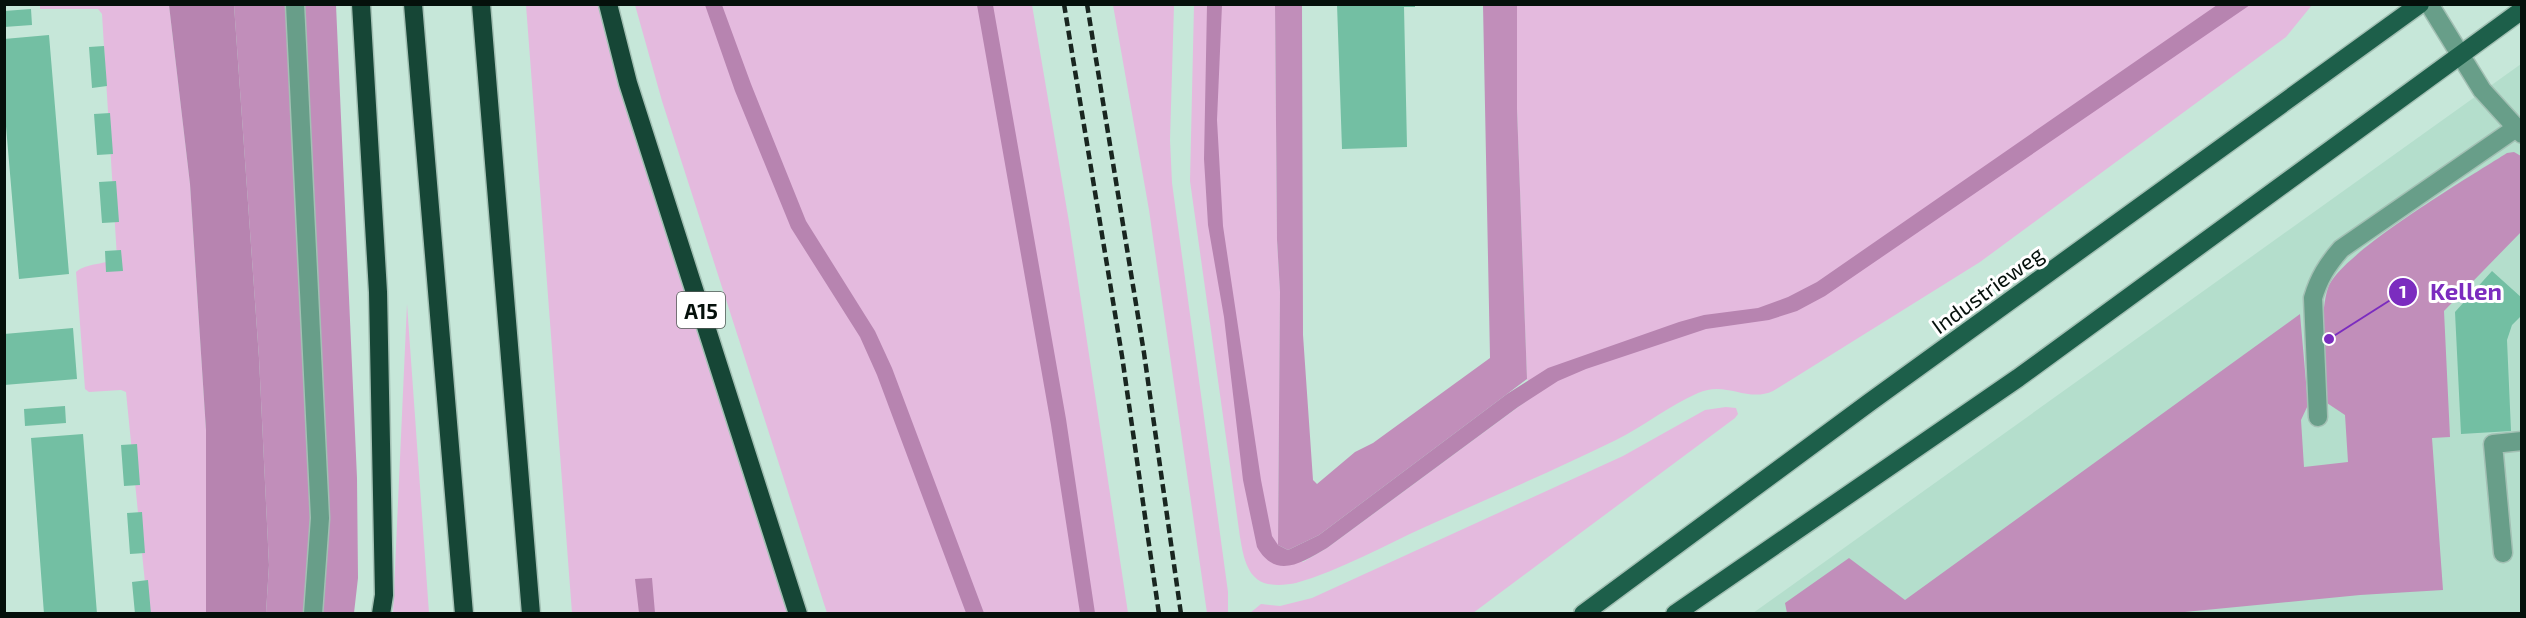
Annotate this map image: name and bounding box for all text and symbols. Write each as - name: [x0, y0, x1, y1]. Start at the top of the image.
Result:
- street label: Industrieweg: [1926, 240, 2048, 338]
- callout: Kellen: [2388, 271, 2514, 313]
- text: Kellen: [2430, 276, 2502, 305]
- text: 1: [2399, 280, 2407, 302]
- road number: A15: [677, 292, 725, 328]

